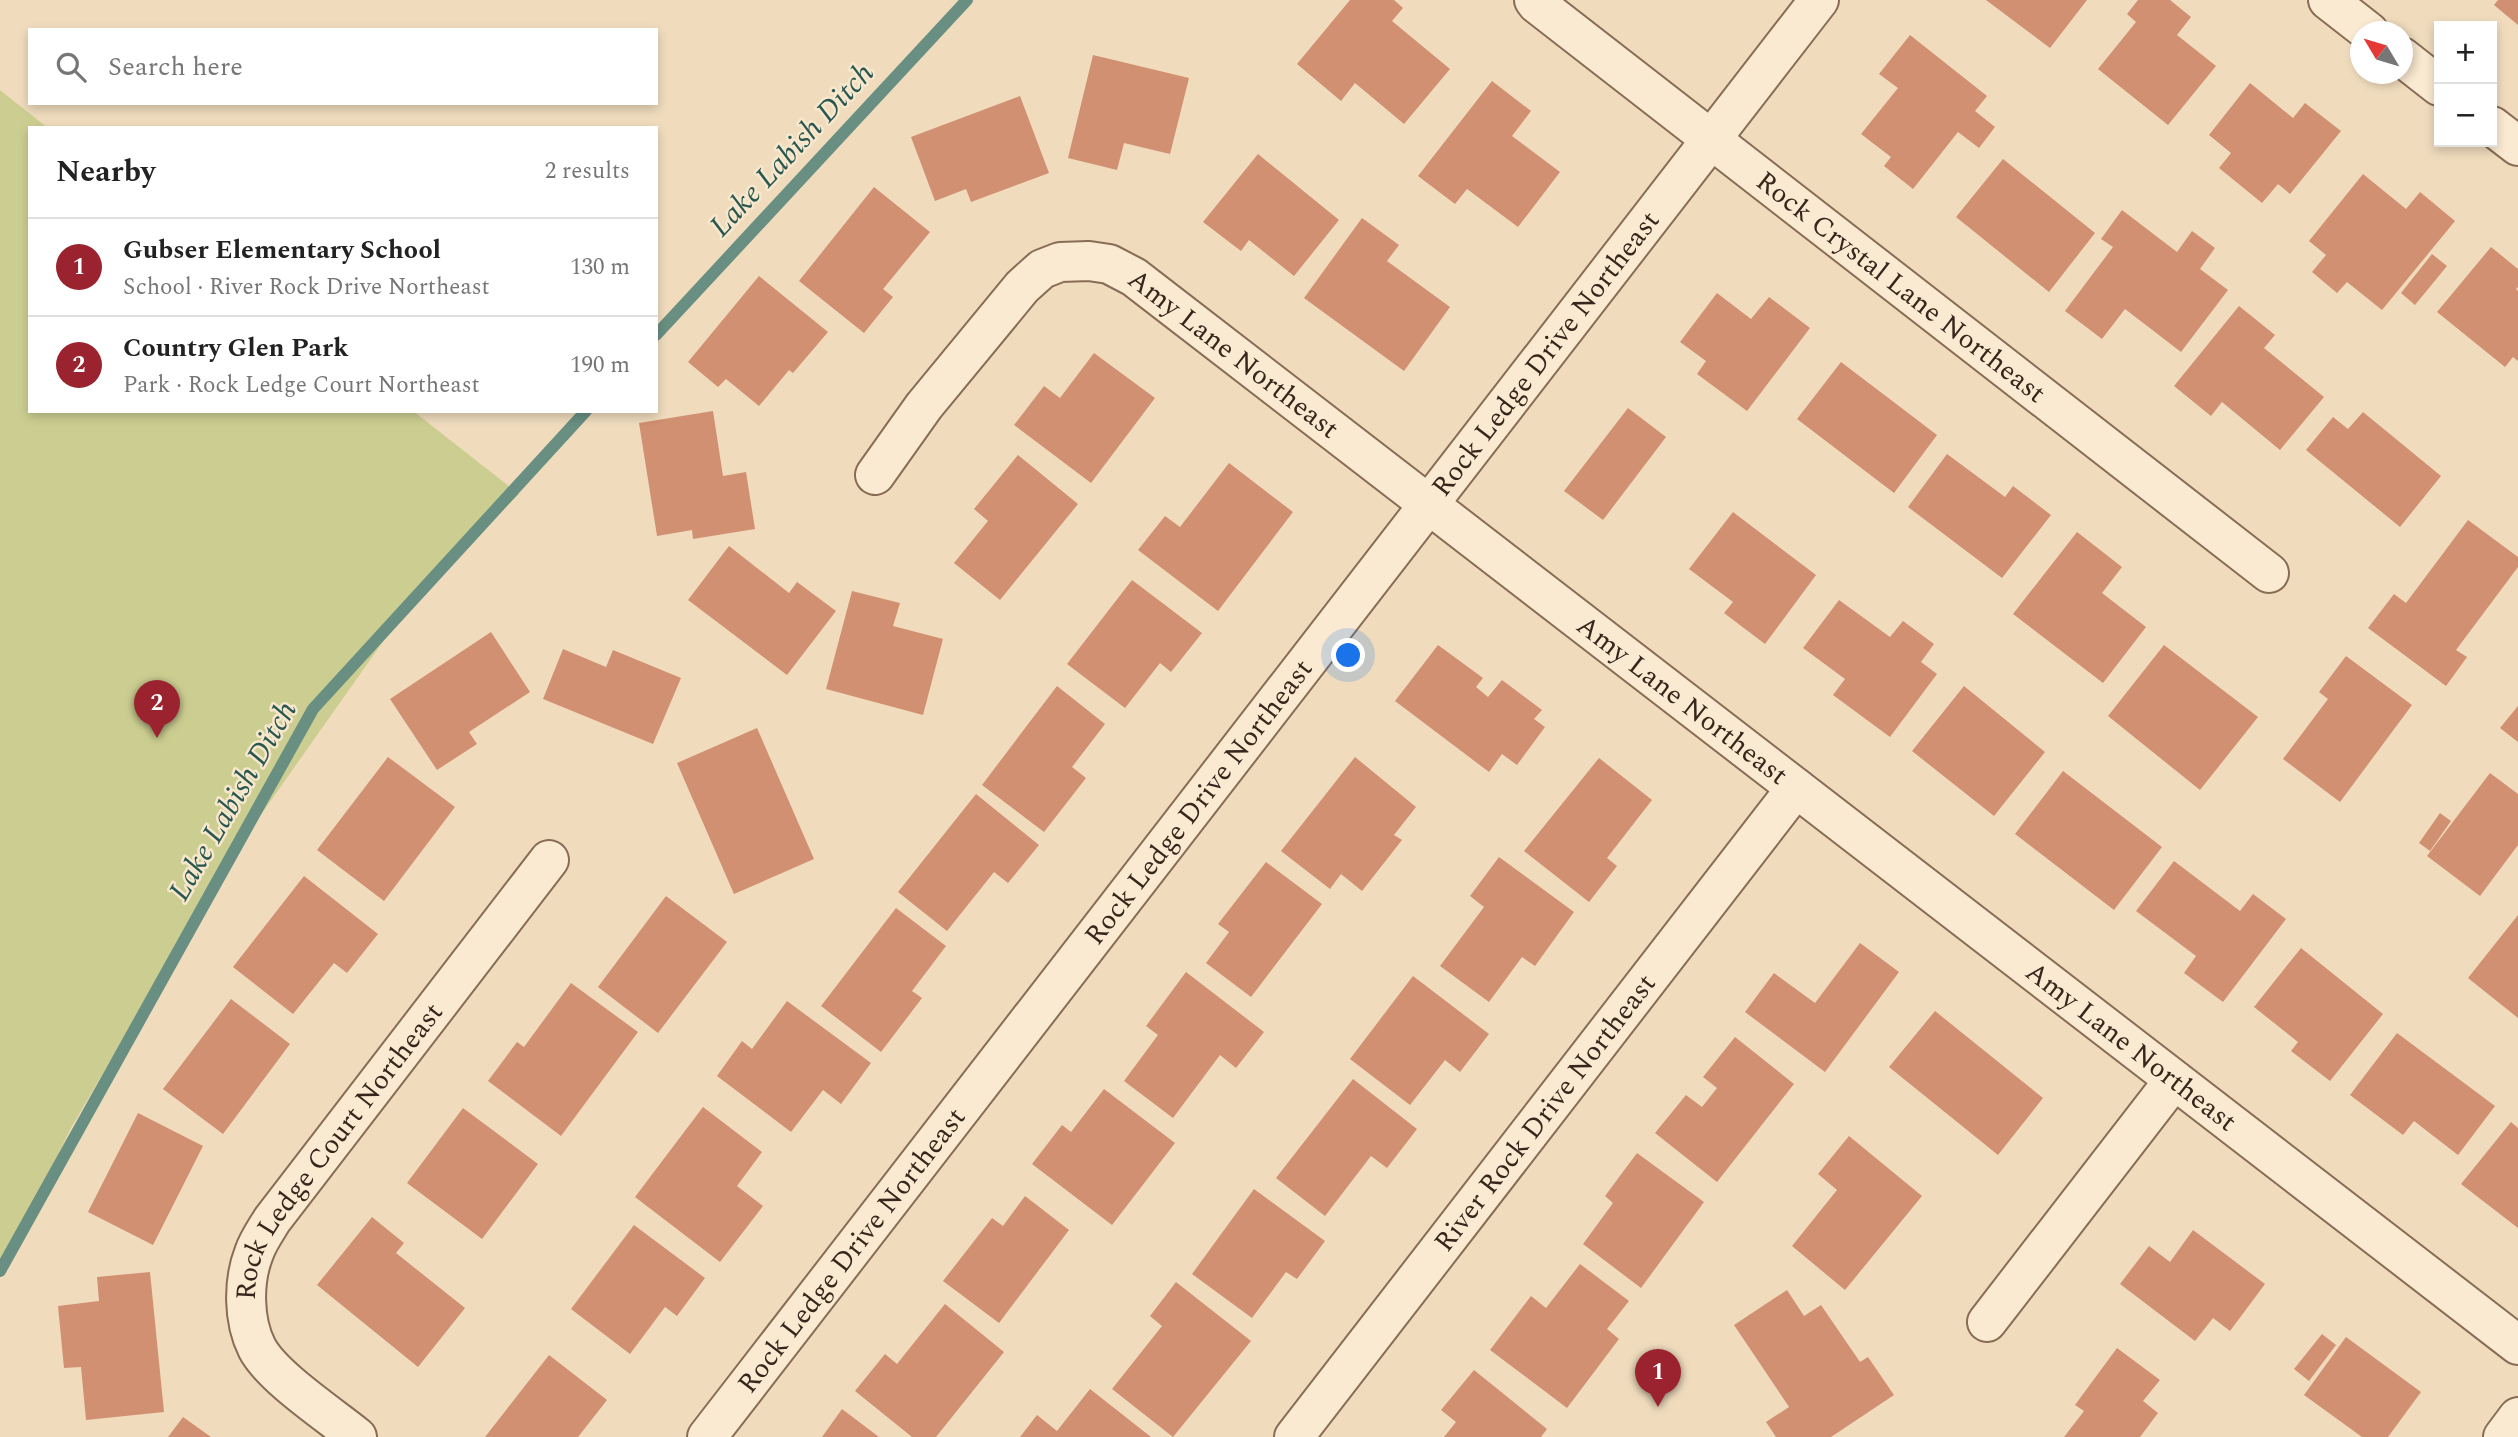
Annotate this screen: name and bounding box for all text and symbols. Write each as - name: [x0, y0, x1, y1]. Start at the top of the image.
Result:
- north arrow: [2350, 21, 2413, 84]
- map controls: [2434, 21, 2497, 147]
- button: +: [2434, 21, 2497, 84]
- search box: [28, 28, 658, 105]
- text: Search here: [108, 47, 243, 87]
- icon: search: [52, 48, 90, 86]
- water label: Lake Labish Ditch: [699, 52, 885, 248]
- button: −: [2434, 84, 2497, 147]
- text: Nearby: [56, 149, 155, 195]
- text: 2 results: [545, 154, 630, 189]
- street label: Rock Crystal Lane Northeast: [1747, 160, 2055, 414]
- street label: Rock Ledge Drive Northeast: [1421, 201, 1670, 506]
- text: Gubser Elementary School: [123, 230, 441, 270]
- text: 1: [73, 250, 85, 285]
- text: 130 m: [570, 250, 630, 285]
- street label: Amy Lane Northeast: [1118, 258, 1349, 449]
- text: School · River Rock Drive Northeast: [123, 270, 490, 305]
- text: Country Glen Park: [123, 328, 349, 368]
- text: 2: [73, 348, 85, 383]
- text: 190 m: [570, 348, 630, 383]
- text: Park · Rock Ledge Court Northeast: [123, 368, 480, 403]
- street label: Amy Lane Northeast: [1567, 604, 1797, 796]
- your location: [1331, 638, 1365, 672]
- street label: Rock Ledge Drive Northeast: [1074, 650, 1323, 954]
- pin: 2: [134, 680, 180, 738]
- water label: Lake Labish Ditch: [157, 692, 309, 910]
- street label: Amy Lane Northeast: [2016, 951, 2246, 1142]
- street label: River Rock Drive Northeast: [1423, 964, 1666, 1261]
- street label: Rock Ledge Court Northeast: [224, 993, 454, 1301]
- street label: Rock Ledge Drive Northeast: [727, 1098, 976, 1403]
- pin: 1: [1635, 1349, 1681, 1407]

